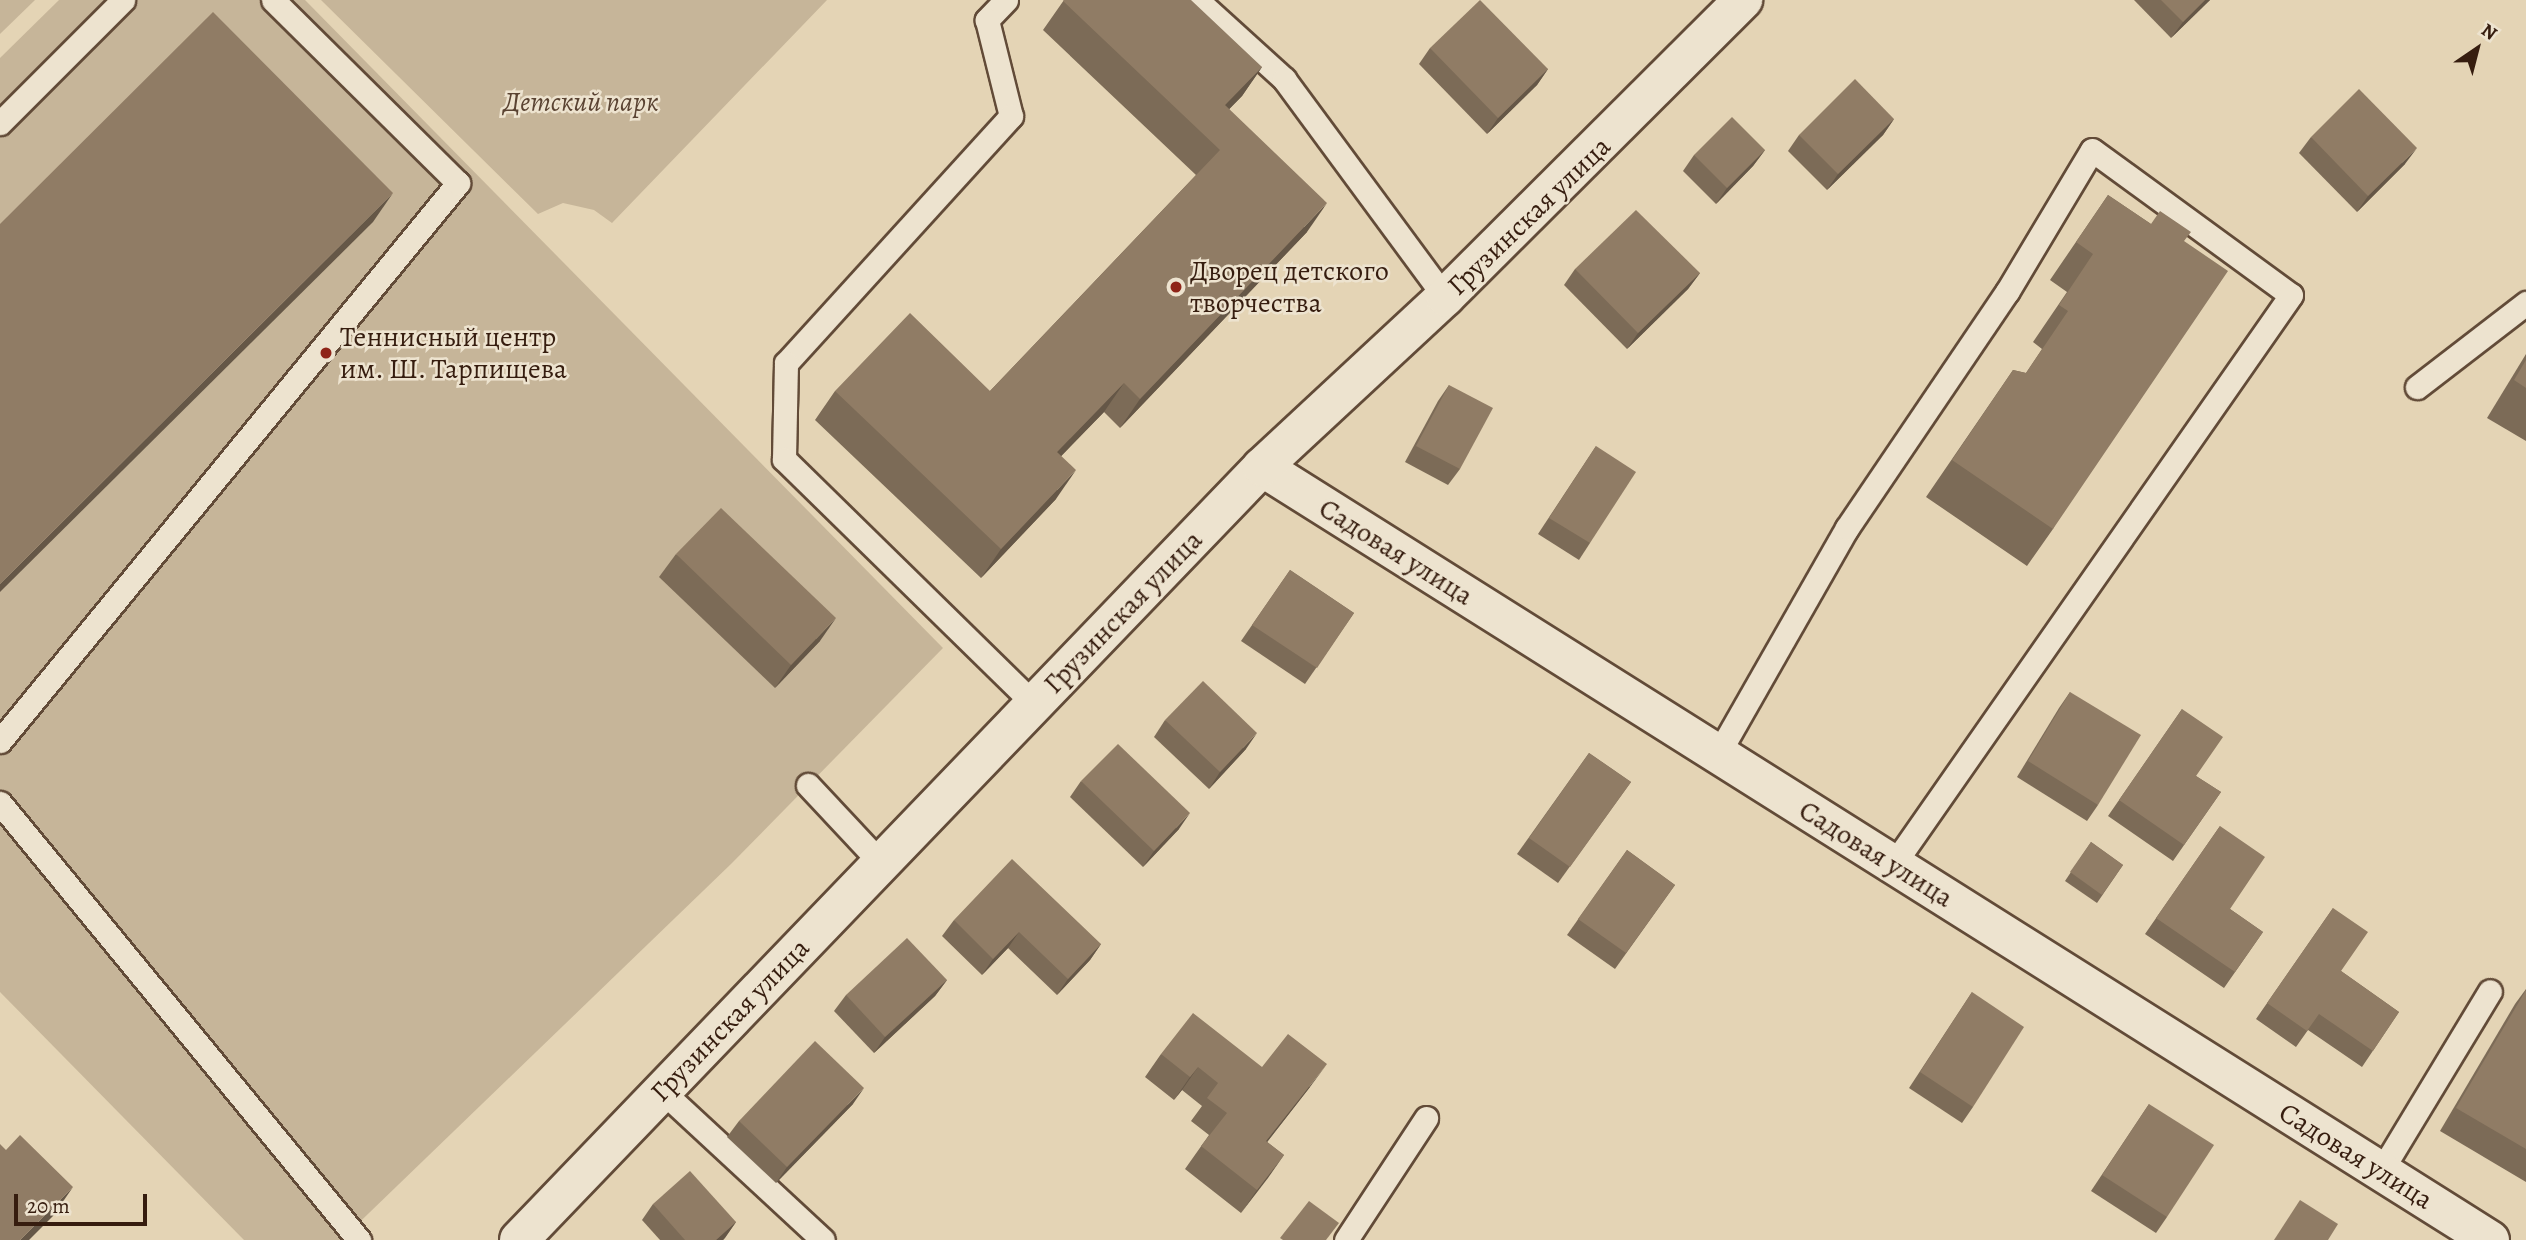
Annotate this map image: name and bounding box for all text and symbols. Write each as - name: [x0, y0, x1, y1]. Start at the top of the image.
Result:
- north arrow: [2442, 14, 2512, 84]
- text: N: [2476, 17, 2502, 46]
- park label: Детский парк: [503, 85, 659, 119]
- street label: Грузинская улица: [1440, 130, 1618, 302]
- place label: Дворец детского творчества: [1190, 254, 1389, 320]
- marker: Дворец детского творчества: [1168, 279, 1184, 295]
- place label: Теннисный центр им. Ш. Тарпищева: [340, 320, 568, 386]
- marker: Теннисный центр им. Ш. Тарпищева: [318, 345, 334, 361]
- street label: Садовая улица: [1313, 491, 1479, 613]
- street label: Грузинская улица: [1037, 523, 1209, 701]
- street label: Садовая улица: [1793, 793, 1959, 915]
- street label: Грузинская улица: [644, 931, 816, 1109]
- street label: Садовая улица: [2273, 1095, 2439, 1217]
- scale bar: [18, 1180, 150, 1224]
- text: 20 m: [27, 1192, 70, 1220]

